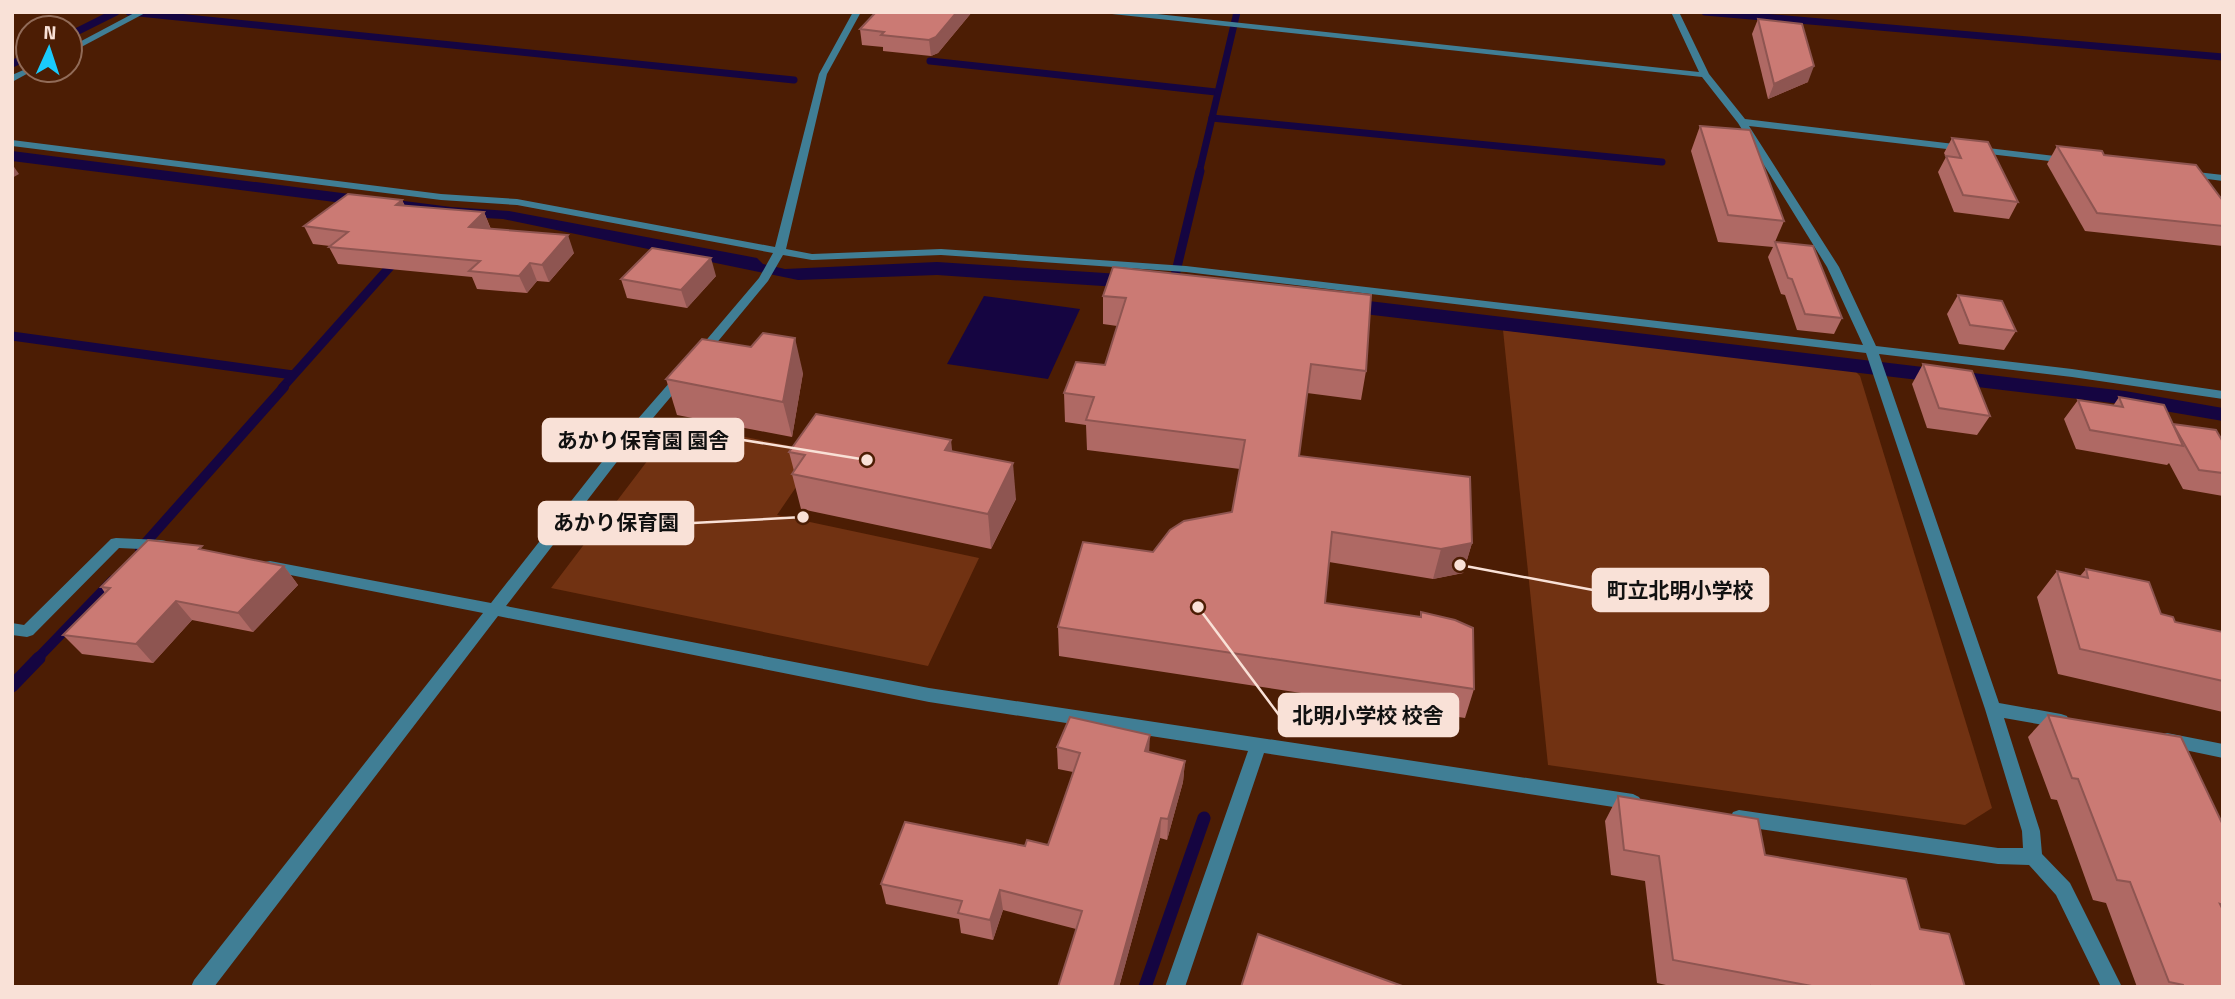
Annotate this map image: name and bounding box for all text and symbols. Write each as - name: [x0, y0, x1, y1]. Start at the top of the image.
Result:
- north arrow: [14, 14, 84, 84]
- text: N: [43, 17, 57, 46]
- callout: あかり保育園 園舎: [543, 419, 743, 461]
- text: あかり保育園 園舎: [557, 424, 729, 456]
- callout: あかり保育園: [539, 502, 693, 544]
- text: あかり保育園: [553, 506, 679, 538]
- callout: 町立北明小学校: [1593, 569, 1768, 611]
- text: 町立北明小学校: [1607, 574, 1754, 606]
- callout: 北明小学校 校舎: [1279, 694, 1458, 736]
- text: 北明小学校 校舎: [1292, 699, 1444, 731]

